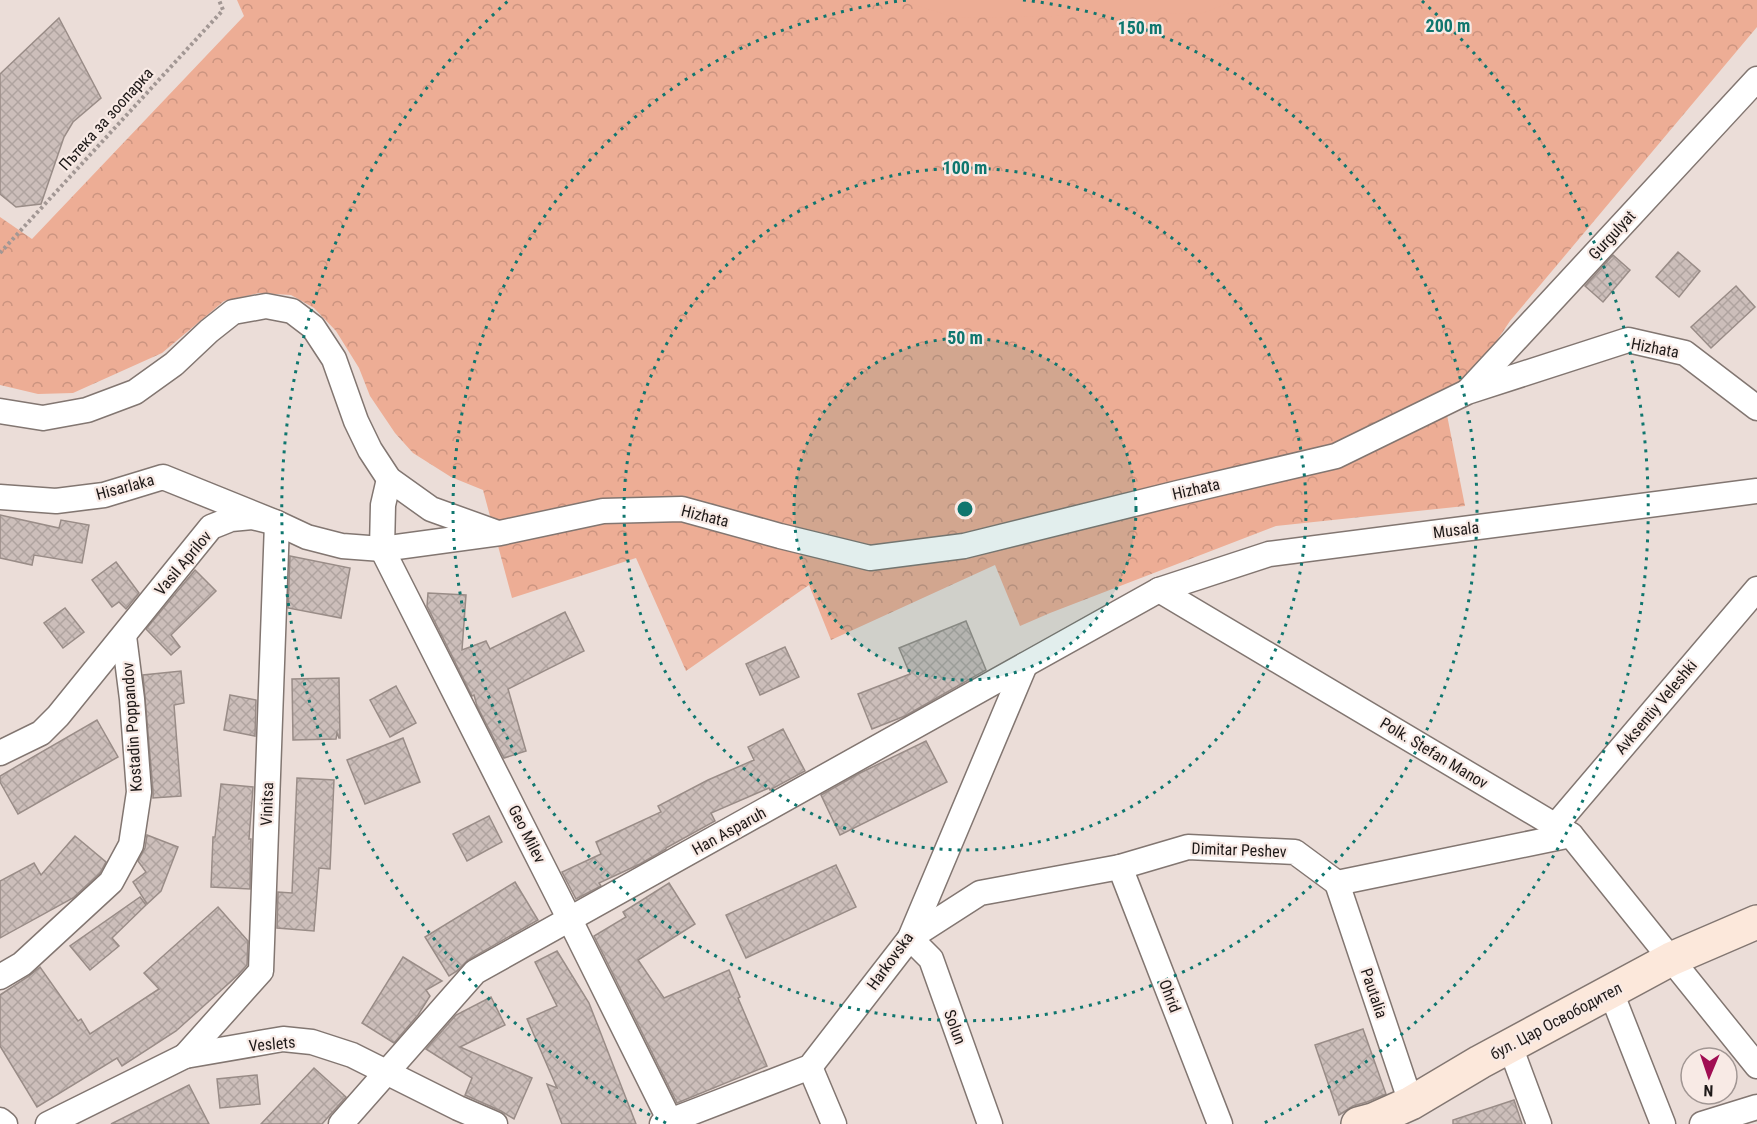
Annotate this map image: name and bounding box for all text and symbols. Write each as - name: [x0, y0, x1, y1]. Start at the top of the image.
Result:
- text: 200 m: [1426, 15, 1470, 36]
- text: 150 m: [1118, 17, 1162, 38]
- street label: Пътека за зоопарка: [55, 64, 157, 174]
- text: 100 m: [943, 157, 987, 178]
- street label: Gurgulyat: [1585, 206, 1640, 263]
- text: 50 m: [947, 327, 983, 348]
- street label: Hizhata: [1629, 334, 1681, 362]
- street label: Hisarlaka: [94, 470, 156, 504]
- street label: Hizhata: [1170, 474, 1222, 504]
- centre of rings: [955, 499, 975, 519]
- street label: Hizhata: [679, 501, 731, 531]
- street label: Musala: [1432, 518, 1480, 542]
- street label: Vasil Aprilov: [150, 527, 216, 599]
- street label: Avksentiy Veleshki: [1611, 656, 1701, 758]
- street label: Kostadin Poppandov: [118, 661, 146, 792]
- street label: Polk. Stefan Manov: [1377, 713, 1492, 793]
- street label: Vinitsa: [257, 782, 277, 826]
- street label: Geo Milev: [504, 802, 550, 866]
- street label: Han Asparuh: [689, 803, 769, 859]
- street label: Dimitar Peshev: [1191, 839, 1287, 861]
- street label: Harkovska: [863, 928, 917, 994]
- street label: Pautalia: [1357, 966, 1391, 1020]
- street label: Ohrid: [1155, 977, 1185, 1015]
- street label: бул. Цар Освободител: [1487, 978, 1625, 1064]
- street label: Solun: [940, 1007, 970, 1047]
- street label: Veslets: [248, 1033, 296, 1055]
- north arrow: [1679, 1046, 1739, 1106]
- text: N: [1703, 1081, 1714, 1100]

